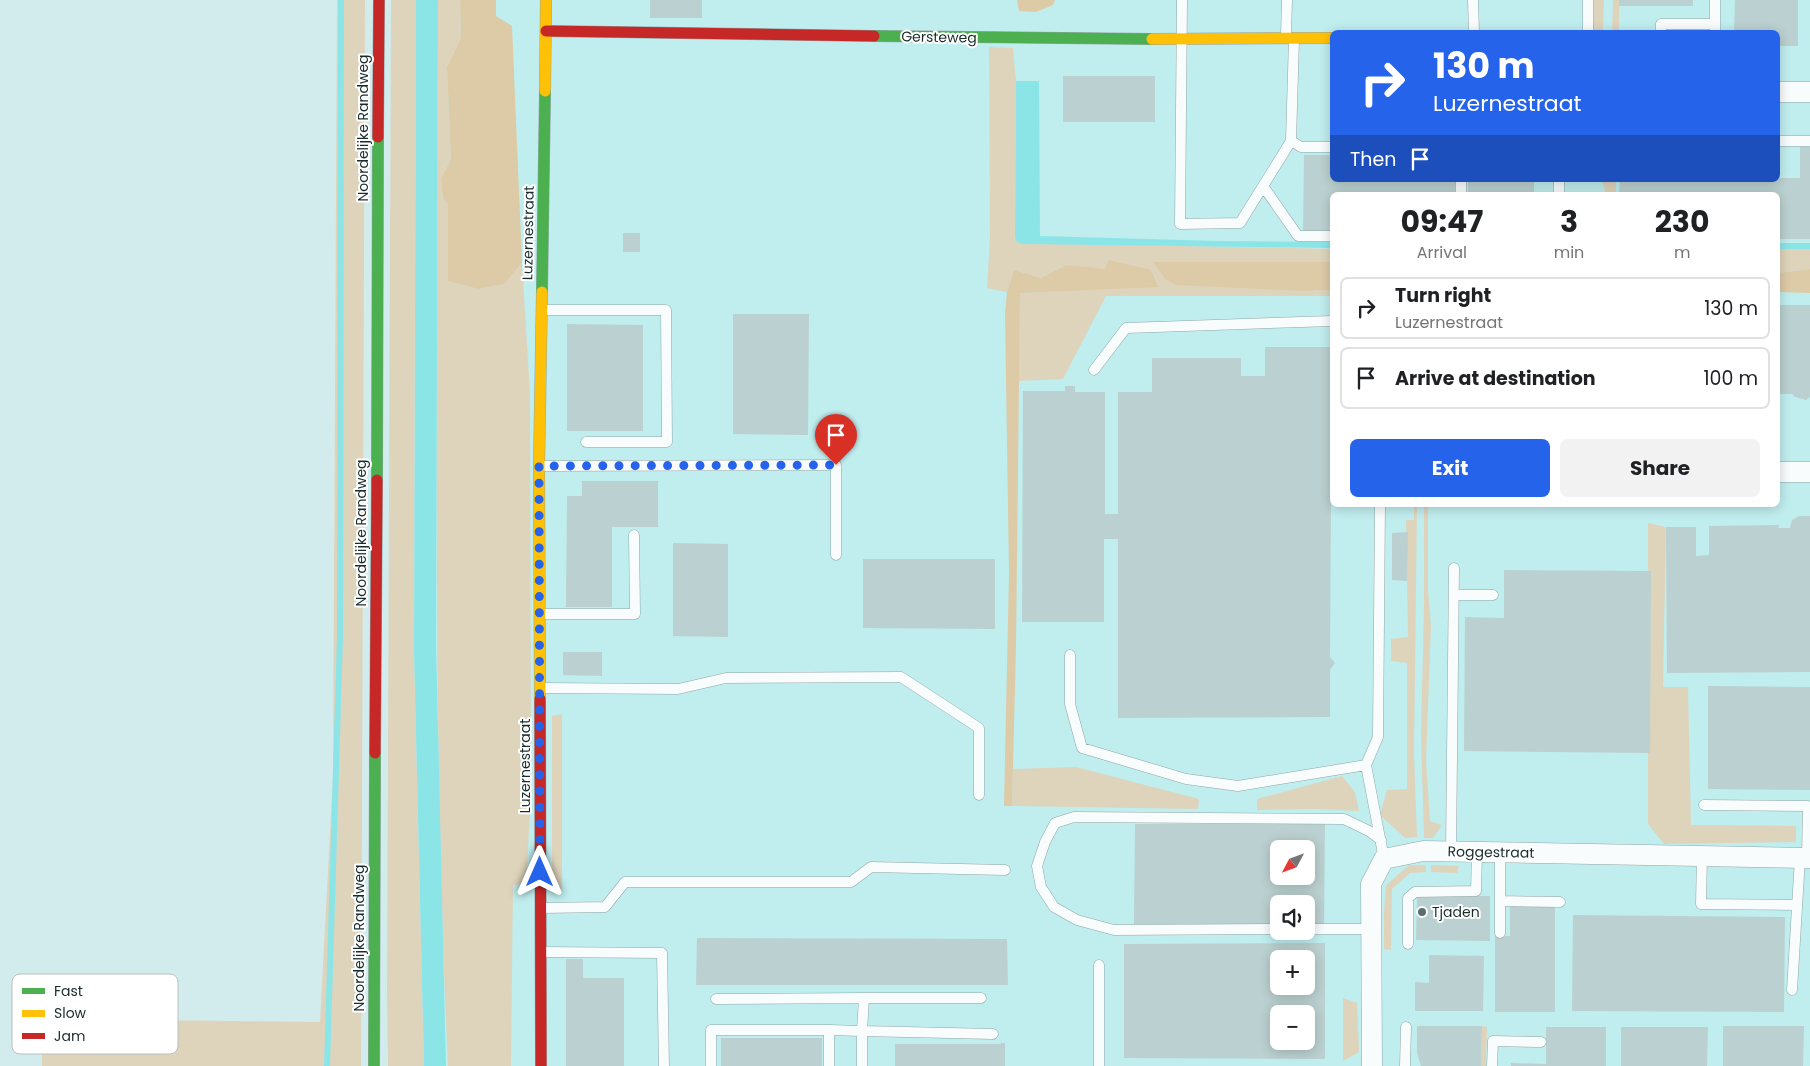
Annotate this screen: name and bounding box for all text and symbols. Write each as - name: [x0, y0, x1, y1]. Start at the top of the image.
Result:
- street label: Gersteweg: [901, 26, 977, 48]
- text: 130 m: [1433, 41, 1535, 90]
- icon: right: [1350, 50, 1415, 115]
- street label: Noordelijke Randweg: [353, 54, 373, 202]
- text: Luzernestraat: [1433, 88, 1582, 119]
- icon: arrive: [1406, 145, 1434, 173]
- text: Then: [1350, 146, 1396, 173]
- street label: Luzernestraat: [517, 186, 539, 280]
- text: 09:47: [1400, 200, 1483, 243]
- text: 3: [1560, 200, 1578, 243]
- text: 230: [1655, 200, 1710, 243]
- text: Arrival: [1417, 241, 1467, 264]
- text: min: [1554, 241, 1584, 264]
- text: m: [1674, 241, 1690, 264]
- text: Turn right: [1395, 282, 1491, 309]
- icon: right: [1352, 294, 1380, 322]
- text: 130 m: [1704, 295, 1758, 322]
- text: Luzernestraat: [1395, 311, 1503, 334]
- icon: arrive: [1352, 364, 1380, 392]
- text: Arrive at destination: [1395, 365, 1596, 392]
- text: 100 m: [1703, 365, 1758, 392]
- pin: [815, 414, 857, 465]
- icon: arrive: [822, 421, 850, 449]
- button: Exit: [1350, 439, 1550, 497]
- button: Share: [1560, 439, 1760, 497]
- street label: Noordelijke Randweg: [351, 459, 371, 607]
- street label: Luzernestraat: [515, 719, 535, 813]
- north arrow: [1270, 840, 1315, 885]
- map controls: [1270, 840, 1315, 1050]
- street label: Roggestraat: [1447, 841, 1535, 863]
- position arrow: [513, 845, 565, 897]
- street label: Noordelijke Randweg: [349, 864, 369, 1012]
- button: sound: [1270, 895, 1315, 940]
- place label: Tjaden: [1432, 902, 1480, 922]
- marker: Tjaden: [1416, 906, 1428, 918]
- button: +: [1270, 950, 1315, 995]
- legend: [12, 974, 178, 1054]
- text: Fast: [54, 981, 83, 1001]
- text: Slow: [54, 1003, 87, 1023]
- button: −: [1270, 1005, 1315, 1050]
- text: Jam: [54, 1026, 85, 1046]

